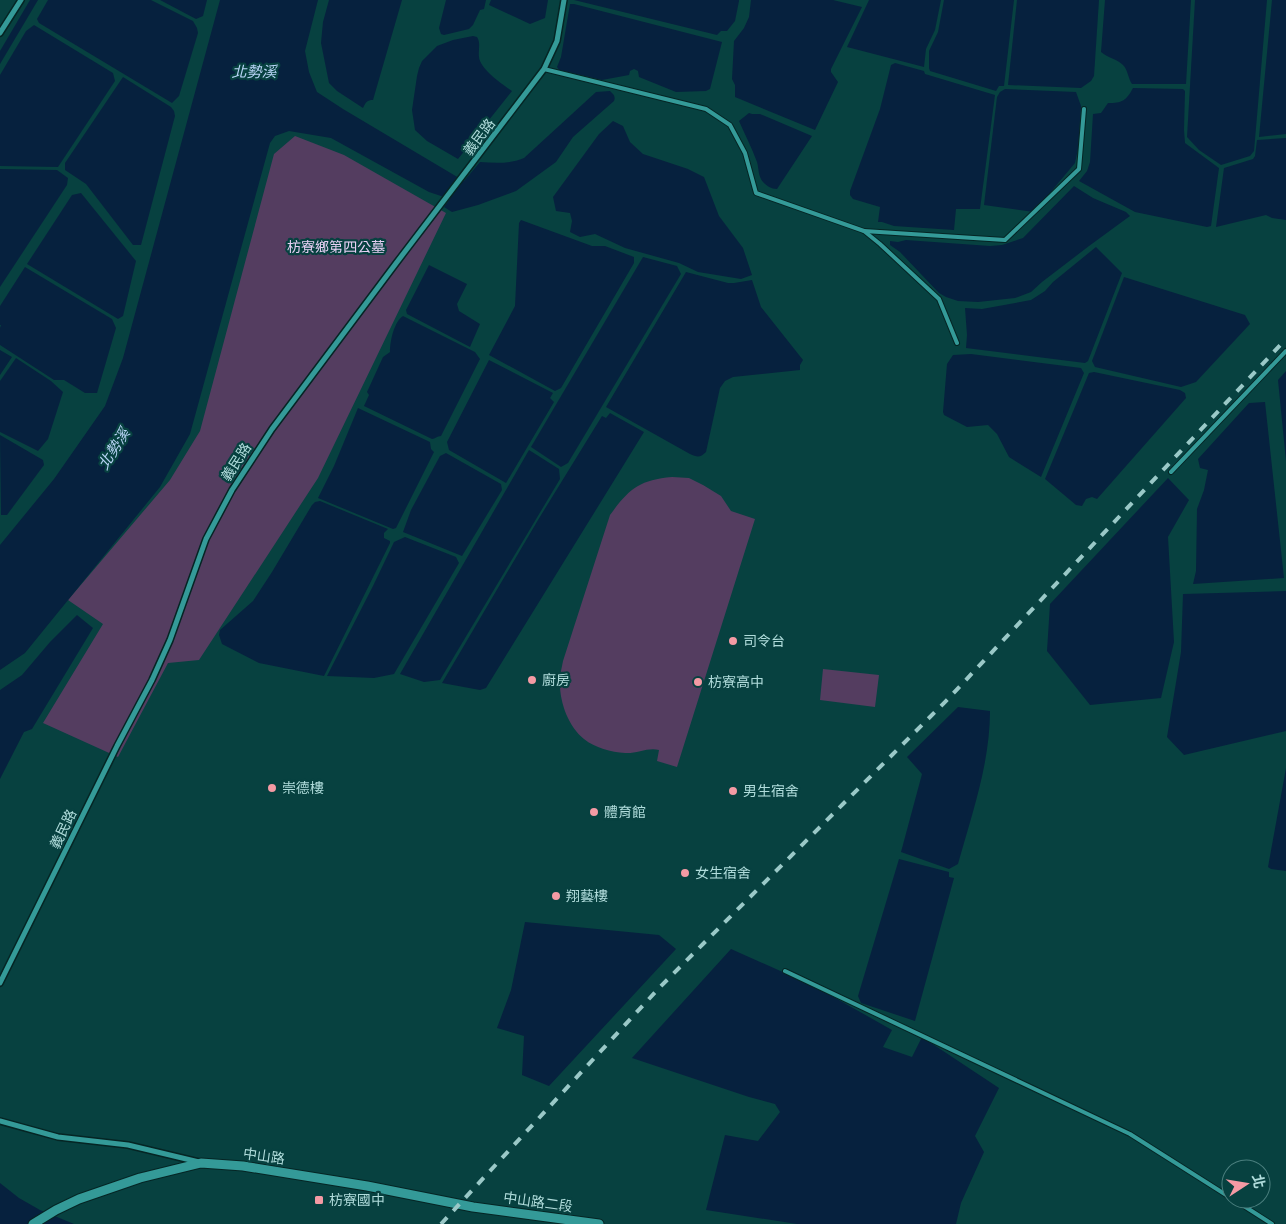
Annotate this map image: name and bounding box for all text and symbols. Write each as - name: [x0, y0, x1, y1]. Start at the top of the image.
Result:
- water label: 北勢溪: [231, 61, 278, 82]
- street label: 義民路: [458, 114, 500, 160]
- park label: 枋寮鄉第四公墓: [287, 237, 385, 257]
- water label: 北勢溪: [93, 422, 135, 473]
- street label: 義民路: [216, 439, 256, 485]
- place label: 司令台: [743, 631, 785, 651]
- marker: 司令台: [727, 635, 739, 647]
- place label: 廚房: [542, 670, 570, 690]
- place label: 枋寮高中: [708, 672, 764, 692]
- marker: 廚房: [526, 674, 538, 686]
- marker: 枋寮高中: [692, 676, 704, 688]
- place label: 崇德樓: [282, 778, 324, 798]
- place label: 男生宿舍: [743, 781, 799, 801]
- marker: 崇德樓: [266, 782, 278, 794]
- marker: 男生宿舍: [727, 785, 739, 797]
- place label: 體育館: [604, 802, 646, 822]
- street label: 義民路: [45, 806, 81, 852]
- marker: 體育館: [588, 806, 600, 818]
- place label: 女生宿舍: [695, 863, 751, 883]
- marker: 女生宿舍: [679, 867, 691, 879]
- place label: 翔藝樓: [566, 886, 608, 906]
- marker: 翔藝樓: [550, 890, 562, 902]
- street label: 中山路: [242, 1143, 286, 1169]
- north arrow: [1221, 1159, 1271, 1209]
- text: 北: [1247, 1172, 1270, 1190]
- street label: 中山路二段: [502, 1187, 574, 1217]
- place label: 枋寮國中: [329, 1190, 385, 1210]
- marker: 枋寮國中: [313, 1194, 325, 1206]

